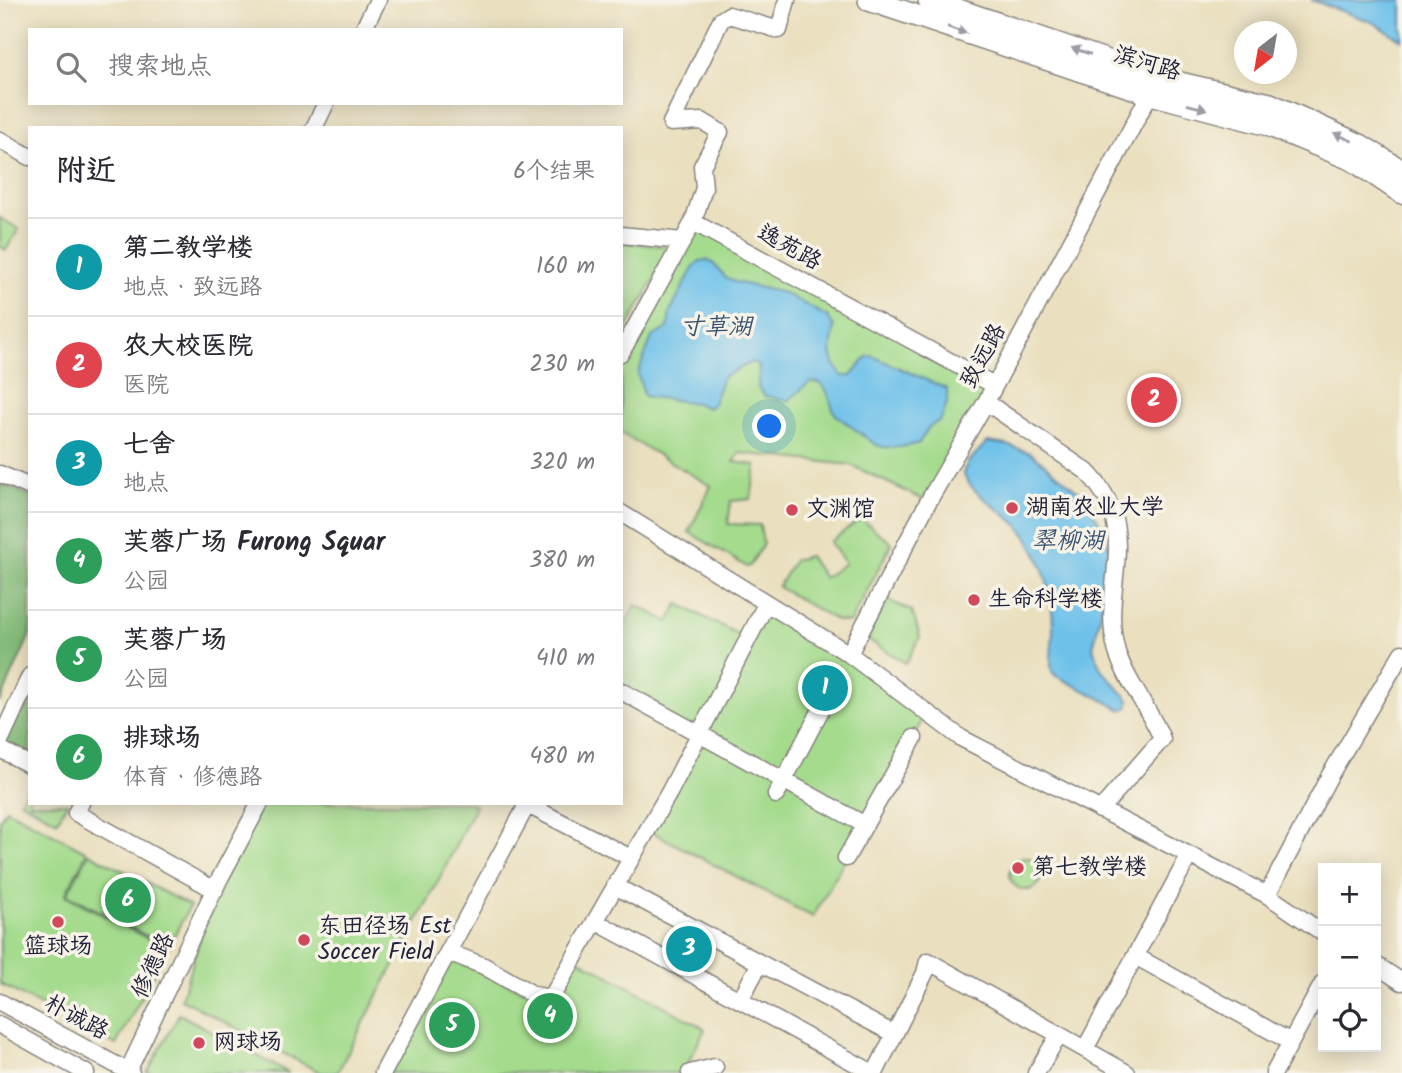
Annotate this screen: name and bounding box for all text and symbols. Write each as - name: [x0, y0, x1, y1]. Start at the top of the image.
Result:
- north arrow: [1234, 21, 1297, 84]
- one-way arrow: [947, 25, 968, 36]
- search box: [28, 28, 623, 105]
- street label: 滨河路: [1109, 37, 1185, 91]
- one-way arrow: [1071, 45, 1092, 56]
- text: 搜索地点: [108, 46, 212, 88]
- icon: search: [52, 48, 90, 86]
- one-way arrow: [1187, 102, 1208, 112]
- one-way arrow: [1333, 131, 1353, 143]
- text: 附近: [56, 148, 116, 196]
- text: 6个结果: [513, 154, 595, 190]
- street label: 逸苑路: [750, 216, 828, 280]
- text: 第二教学楼: [123, 228, 253, 270]
- text: 1: [76, 249, 82, 285]
- text: 160 m: [536, 249, 595, 285]
- text: 地点 · 致远路: [123, 270, 262, 306]
- water label: 寸草湖: [680, 308, 755, 347]
- street label: 致远路: [952, 317, 1016, 395]
- text: 农大校医院: [123, 326, 253, 368]
- text: 2: [72, 347, 86, 383]
- text: 230 m: [529, 347, 595, 383]
- text: 医院: [123, 368, 169, 404]
- pin: 2: [1131, 374, 1177, 426]
- your location: [752, 409, 786, 443]
- text: 七舍: [123, 424, 175, 466]
- text: 3: [73, 445, 85, 481]
- text: 320 m: [529, 445, 595, 481]
- text: 地点: [123, 466, 169, 502]
- place label: 湖南农业大学: [1026, 490, 1164, 526]
- place label: 文渊馆: [806, 492, 875, 528]
- marker: 湖南农业大学: [1004, 500, 1020, 516]
- marker: 文渊馆: [784, 502, 800, 518]
- text: 芙蓉广场 Furong Squar: [123, 522, 385, 564]
- water label: 翠柳湖: [1032, 522, 1107, 561]
- text: 4: [73, 543, 85, 579]
- text: 380 m: [529, 543, 595, 579]
- text: 公园: [123, 564, 169, 600]
- place label: 生命科学楼: [988, 582, 1103, 618]
- marker: 生命科学楼: [966, 592, 982, 608]
- text: 芙蓉广场: [123, 620, 227, 662]
- text: 5: [73, 641, 85, 677]
- text: 410 m: [536, 641, 595, 677]
- text: 公园: [123, 662, 169, 698]
- pin: 1: [802, 662, 848, 714]
- text: 排球场: [123, 718, 201, 760]
- text: 6: [73, 739, 85, 775]
- text: 480 m: [529, 739, 595, 775]
- text: 体育 · 修德路: [123, 760, 262, 796]
- place label: 第七教学楼: [1032, 850, 1147, 886]
- marker: 第七教学楼: [1010, 860, 1026, 876]
- map controls: [1318, 863, 1381, 1052]
- button: +: [1318, 863, 1381, 926]
- pin: 6: [105, 874, 151, 926]
- place label: 东田径场 Est Soccer Field: [318, 909, 452, 971]
- marker: 篮球场: [50, 914, 66, 930]
- pin: 3: [666, 923, 712, 975]
- button: −: [1318, 926, 1381, 989]
- street label: 修德路: [123, 927, 185, 1005]
- place label: 篮球场: [24, 929, 93, 965]
- marker: 东田径场 Est Soccer Field: [296, 932, 312, 948]
- street label: 朴诚路: [37, 986, 115, 1050]
- button: locate: [1318, 989, 1381, 1052]
- pin: 4: [527, 990, 573, 1042]
- pin: 5: [429, 999, 475, 1051]
- place label: 网球场: [213, 1025, 282, 1061]
- marker: 网球场: [191, 1035, 207, 1051]

